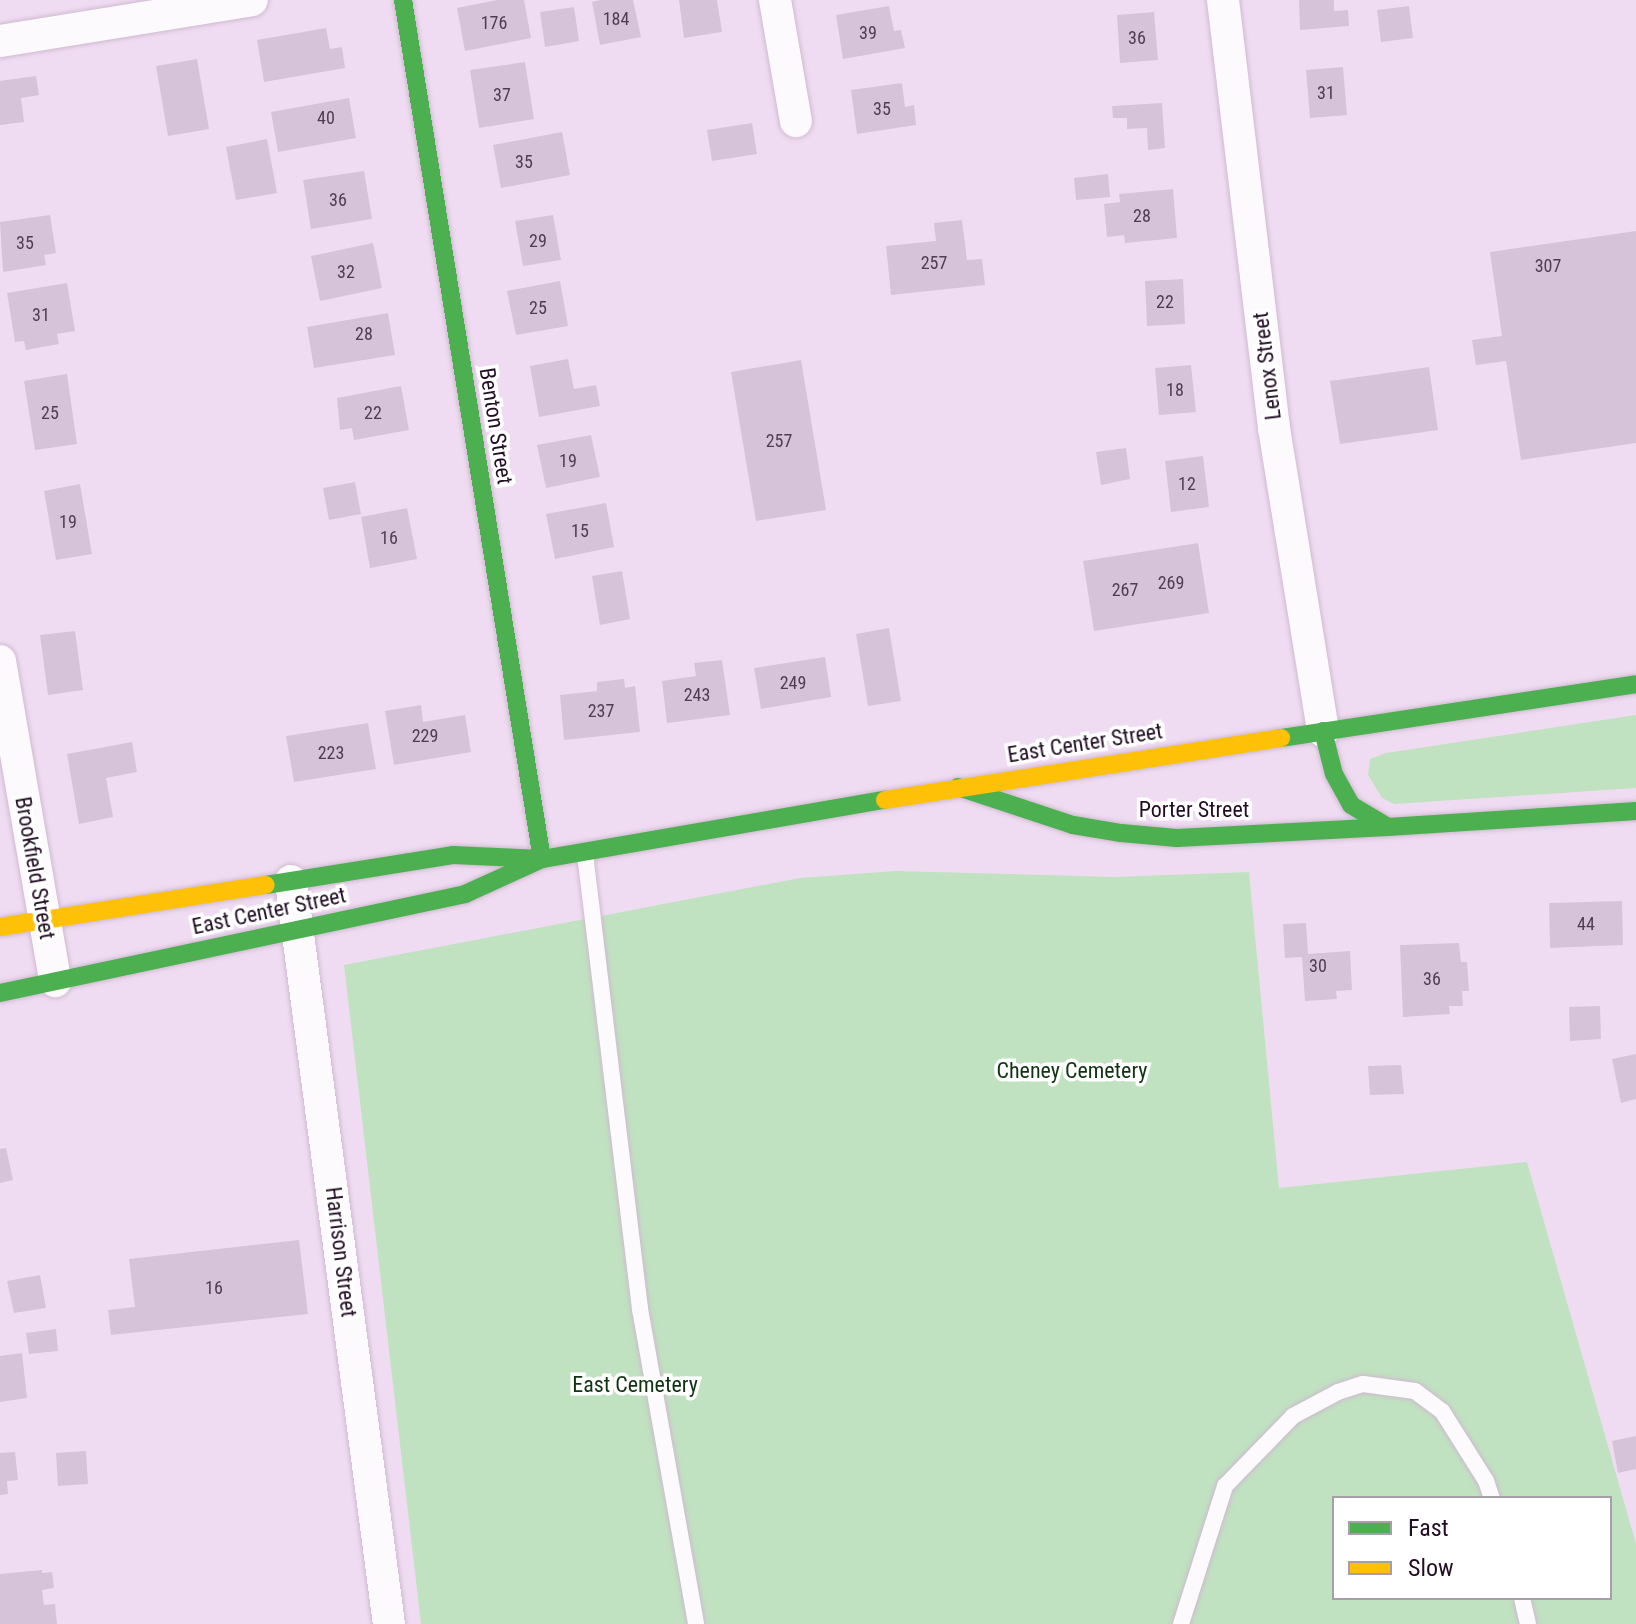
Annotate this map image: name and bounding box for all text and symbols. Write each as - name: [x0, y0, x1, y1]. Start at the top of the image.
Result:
- house number: 184: [603, 8, 629, 30]
- house number: 176: [481, 12, 507, 34]
- house number: 39: [859, 22, 877, 44]
- house number: 36: [1128, 27, 1146, 49]
- house number: 31: [1317, 82, 1335, 104]
- house number: 37: [493, 84, 511, 106]
- house number: 35: [873, 98, 891, 120]
- house number: 40: [317, 107, 335, 129]
- house number: 35: [515, 151, 533, 173]
- house number: 36: [329, 189, 347, 211]
- house number: 28: [1133, 205, 1151, 227]
- house number: 29: [529, 230, 547, 252]
- house number: 35: [16, 232, 34, 254]
- house number: 257: [921, 252, 947, 274]
- house number: 307: [1535, 255, 1561, 277]
- house number: 32: [337, 261, 355, 283]
- house number: 22: [1156, 291, 1174, 313]
- house number: 25: [529, 297, 547, 319]
- house number: 31: [32, 304, 50, 326]
- street label: Lenox Street: [1247, 311, 1287, 421]
- house number: 28: [355, 323, 373, 345]
- street label: Benton Street: [474, 366, 518, 486]
- house number: 18: [1166, 379, 1184, 401]
- house number: 25: [41, 402, 59, 424]
- house number: 22: [364, 402, 382, 424]
- house number: 257: [766, 430, 792, 452]
- house number: 19: [559, 450, 577, 472]
- house number: 12: [1178, 473, 1196, 495]
- house number: 19: [59, 511, 77, 533]
- house number: 15: [571, 520, 589, 542]
- house number: 16: [380, 527, 398, 549]
- house number: 269: [1158, 572, 1184, 594]
- house number: 267: [1112, 579, 1138, 601]
- house number: 249: [780, 672, 806, 694]
- house number: 243: [684, 684, 710, 706]
- house number: 237: [588, 700, 614, 722]
- street label: East Center Street: [1006, 718, 1164, 768]
- house number: 229: [412, 725, 438, 747]
- house number: 223: [318, 742, 344, 764]
- street label: Brookfield Street: [9, 795, 61, 941]
- street label: Porter Street: [1139, 797, 1249, 823]
- street label: East Center Street: [190, 882, 348, 940]
- house number: 44: [1577, 913, 1595, 935]
- house number: 30: [1309, 955, 1327, 977]
- house number: 36: [1423, 968, 1441, 990]
- park label: Cheney Cemetery: [997, 1058, 1147, 1084]
- street label: Harrison Street: [320, 1185, 362, 1319]
- house number: 16: [205, 1277, 223, 1299]
- park label: East Cemetery: [572, 1372, 698, 1398]
- legend: [1332, 1496, 1612, 1600]
- text: Fast: [1408, 1514, 1449, 1542]
- text: Slow: [1408, 1554, 1454, 1582]

